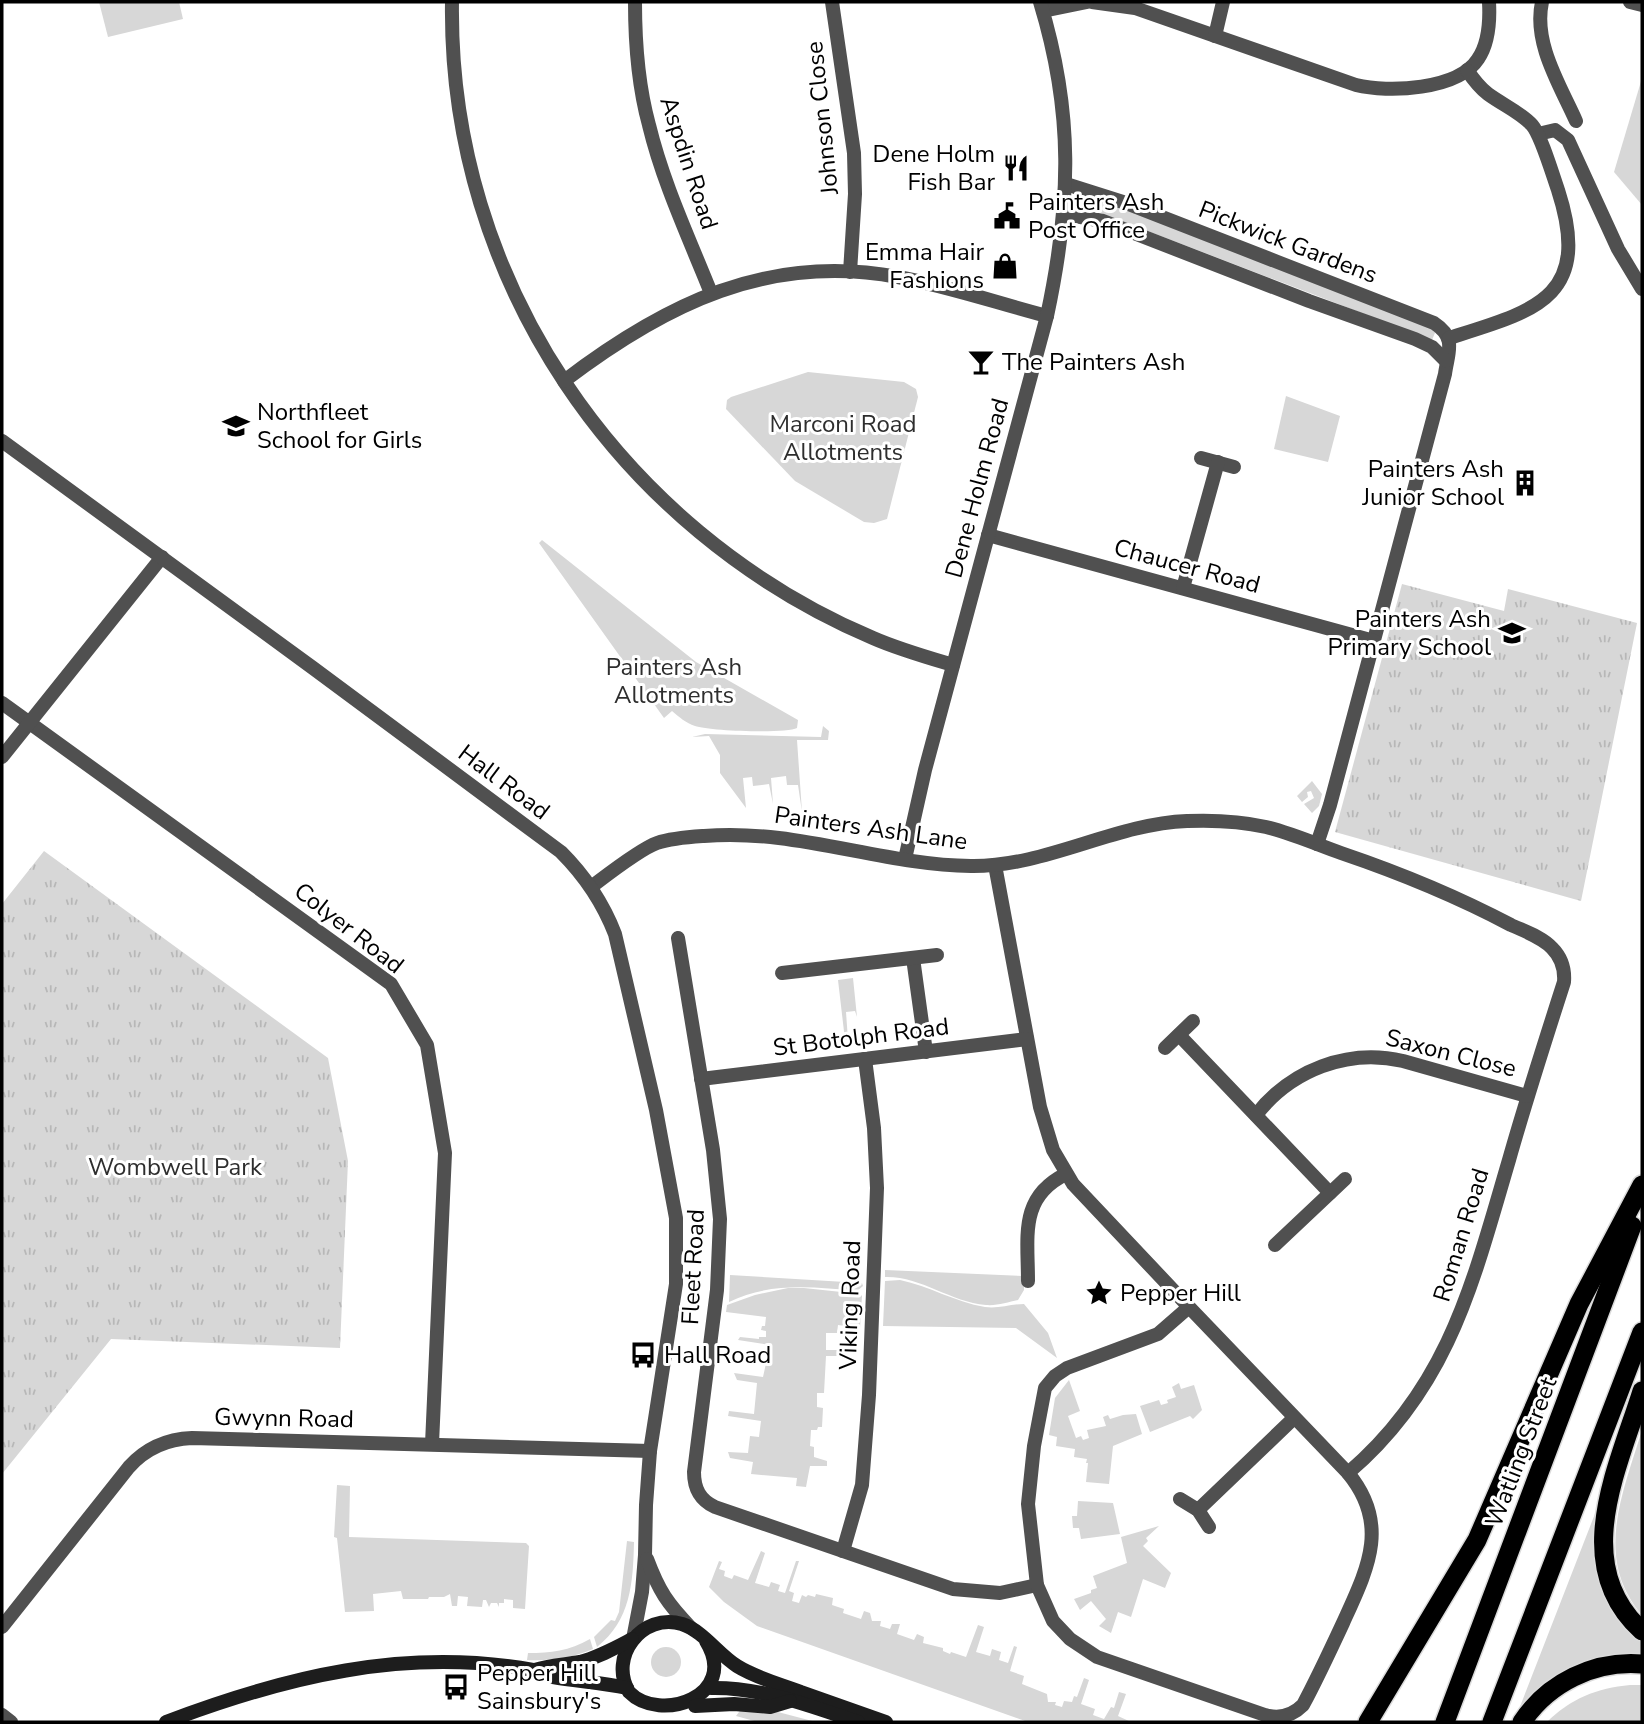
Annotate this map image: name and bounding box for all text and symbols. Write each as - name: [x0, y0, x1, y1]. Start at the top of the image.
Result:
- street label: Johnson Close: [798, 40, 846, 197]
- street label: Aspdin Road: [652, 92, 726, 234]
- place label: Dene Holm Fish Bar: [873, 138, 995, 198]
- restaurant icon: Dene Holm Fish Bar: [1001, 153, 1031, 183]
- place label: Painters Ash Post Office: [1028, 186, 1164, 246]
- street label: Pickwick Gardens: [1194, 193, 1382, 291]
- public building icon: Painters Ash Post Office: [992, 201, 1022, 231]
- place label: Emma Hair Fashions: [865, 236, 984, 296]
- shop icon: Emma Hair Fashions: [990, 251, 1020, 281]
- place label: The Painters Ash: [1002, 346, 1185, 378]
- bar icon: The Painters Ash: [966, 347, 996, 377]
- street label: Dene Holm Road: [938, 395, 1016, 581]
- place label: Northfleet School for Girls: [257, 396, 422, 456]
- park label: Marconi Road Allotments: [769, 408, 917, 468]
- school or university icon: Northfleet School for Girls: [221, 411, 251, 441]
- place label: Painters Ash Junior School: [1361, 453, 1504, 513]
- building icon: Painters Ash Junior School: [1510, 468, 1540, 498]
- street label: Chaucer Road: [1110, 531, 1264, 601]
- place label: Painters Ash Primary School: [1328, 603, 1491, 663]
- school or university icon: Painters Ash Primary School: [1497, 618, 1527, 648]
- park label: Painters Ash Allotments: [606, 651, 742, 711]
- street label: Hall Road: [452, 737, 556, 827]
- street label: Painters Ash Lane: [772, 799, 970, 857]
- street label: Colyer Road: [288, 875, 410, 981]
- street label: St Botolph Road: [771, 1010, 951, 1064]
- street label: Saxon Close: [1382, 1021, 1520, 1085]
- park label: Wombwell Park: [88, 1151, 263, 1183]
- street label: Roman Road: [1426, 1164, 1496, 1306]
- street label: Fleet Road: [674, 1208, 712, 1326]
- street label: Viking Road: [832, 1240, 868, 1371]
- place label: Pepper Hill: [1120, 1277, 1241, 1309]
- place icon: Pepper Hill: [1084, 1278, 1114, 1308]
- place label: Hall Road: [664, 1339, 771, 1371]
- bus stop icon: Hall Road: [628, 1340, 658, 1370]
- street label: Watling Street: [1478, 1372, 1564, 1532]
- street label: Gwynn Road: [214, 1401, 354, 1435]
- place label: Pepper Hill Sainsbury's: [477, 1657, 601, 1717]
- bus stop icon: Pepper Hill Sainsbury's: [441, 1672, 471, 1702]

